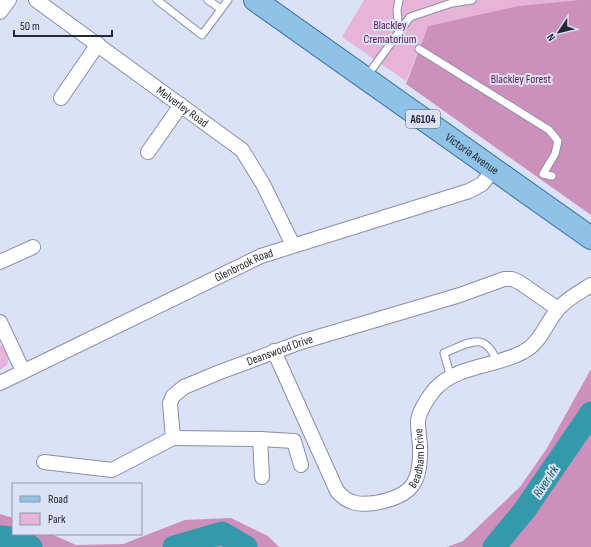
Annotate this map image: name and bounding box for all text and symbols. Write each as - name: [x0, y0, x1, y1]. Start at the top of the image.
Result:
- scale bar: [14, 12, 112, 38]
- north arrow: [539, 12, 579, 52]
- park label: Blackley Crematorium: [363, 18, 417, 47]
- text: 50 m: [20, 19, 40, 34]
- text: N: [544, 31, 558, 44]
- park label: Blackley Forest: [491, 72, 552, 87]
- street label: Melverley Road: [153, 83, 211, 131]
- road number: A6104: [406, 110, 440, 128]
- street label: Victoria Avenue: [442, 130, 502, 178]
- street label: Glenbrook Road: [212, 246, 275, 285]
- street label: Deanswood Drive: [245, 332, 315, 369]
- street label: Beadham Drive: [406, 428, 428, 491]
- water label: River Irk: [529, 462, 563, 500]
- legend: [12, 483, 142, 535]
- text: Road: [48, 492, 68, 507]
- text: Park: [48, 512, 66, 527]

